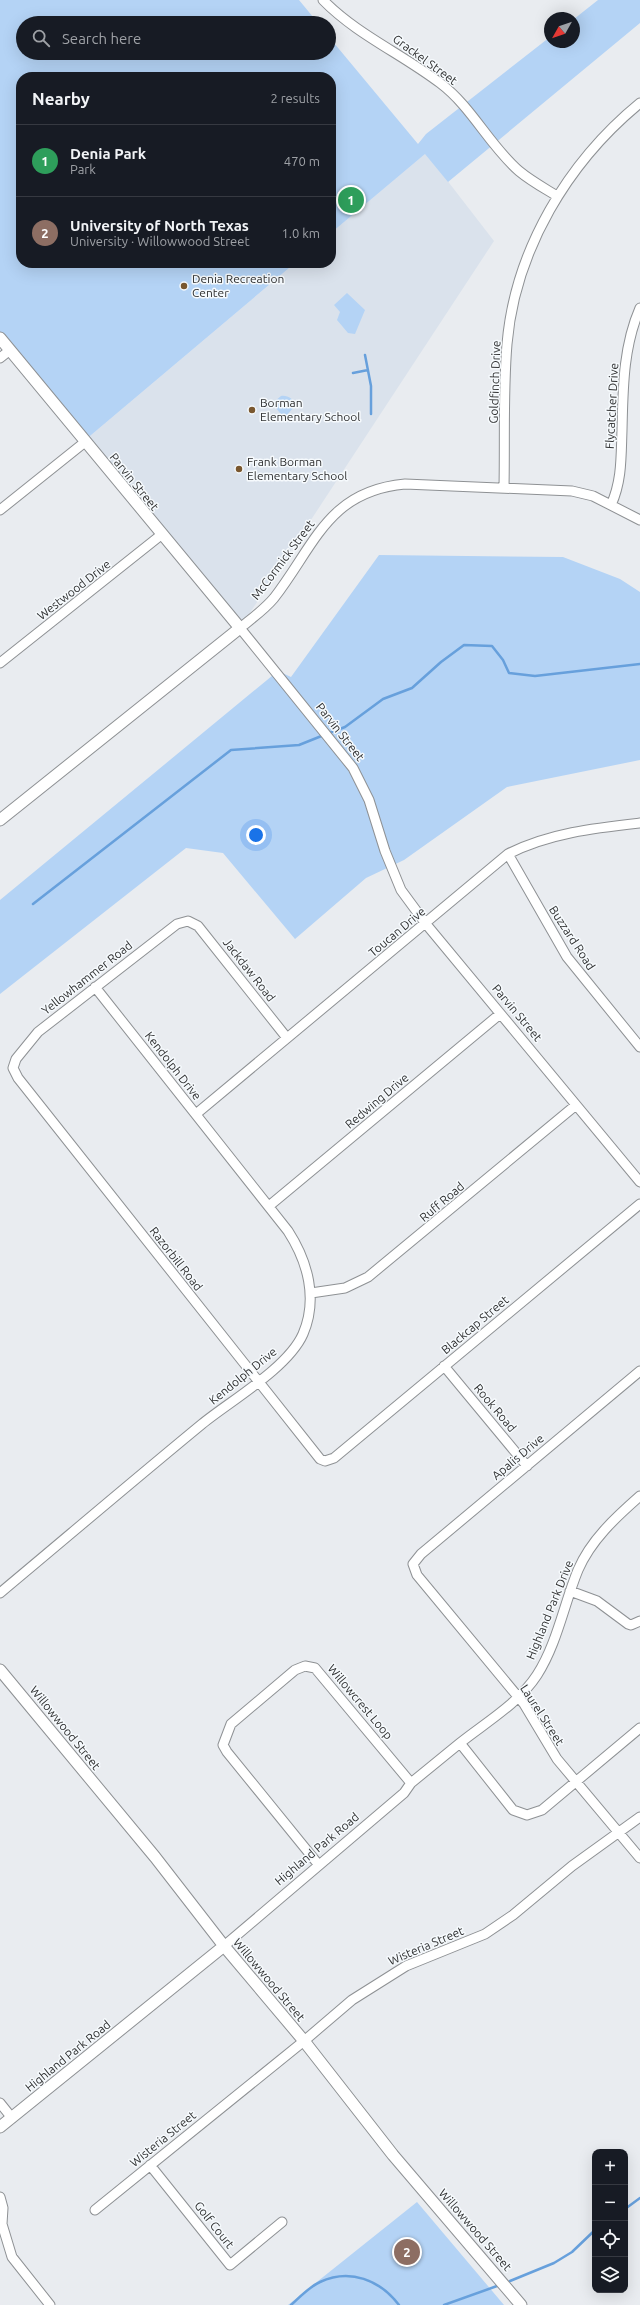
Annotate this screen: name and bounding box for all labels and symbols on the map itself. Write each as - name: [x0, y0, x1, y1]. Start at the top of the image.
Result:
- north arrow: [544, 12, 580, 48]
- street label: Grackel Street: [391, 32, 460, 87]
- pin: 1: [338, 185, 364, 215]
- place label: Denia Recreation Center: [192, 272, 284, 299]
- marker: Denia Recreation Center: [179, 281, 189, 291]
- street label: Goldfinch Drive: [487, 340, 502, 424]
- street label: Flycatcher Drive: [603, 363, 620, 449]
- place label: Borman Elementary School: [260, 396, 360, 423]
- marker: Borman Elementary School: [247, 405, 257, 415]
- street label: Parvin Street: [107, 450, 162, 513]
- place label: Frank Borman Elementary School: [247, 455, 347, 482]
- marker: Frank Borman Elementary School: [234, 464, 244, 474]
- street label: McCormick Street: [248, 517, 317, 602]
- street label: Westwood Drive: [35, 557, 113, 622]
- street label: Parvin Street: [314, 700, 367, 763]
- your location: [246, 825, 266, 845]
- street label: Buzzard Road: [547, 903, 598, 972]
- street label: Toucan Drive: [366, 904, 428, 959]
- street label: Jackdaw Road: [221, 936, 278, 1004]
- street label: Yellowhammer Road: [39, 938, 134, 1017]
- street label: Parvin Street: [490, 982, 545, 1044]
- street label: Kendolph Drive: [143, 1029, 204, 1102]
- street label: Redwing Drive: [343, 1071, 411, 1131]
- street label: Ruff Road: [417, 1179, 466, 1224]
- street label: Razorbill Road: [147, 1224, 205, 1293]
- street label: Blackcap Street: [439, 1293, 511, 1356]
- street label: Kendolph Drive: [206, 1345, 279, 1407]
- street label: Rook Road: [472, 1381, 519, 1434]
- street label: Apalis Drive: [489, 1431, 546, 1482]
- street label: Highland Park Drive: [524, 1558, 575, 1661]
- street label: Willowcrest Loop: [325, 1662, 395, 1742]
- street label: Laurel Street: [518, 1682, 567, 1748]
- street label: Willowwood Street: [28, 1683, 103, 1772]
- street label: Highland Park Road: [272, 1810, 361, 1887]
- street label: Wisteria Street: [386, 1924, 466, 1967]
- street label: Willowwood Street: [231, 1936, 308, 2024]
- street label: Highland Park Road: [23, 2017, 113, 2094]
- street label: Wisteria Street: [127, 2108, 198, 2169]
- street label: Willowwood Street: [436, 2186, 514, 2273]
- street label: Golf Court: [192, 2199, 237, 2251]
- pin: 2: [394, 2237, 420, 2267]

